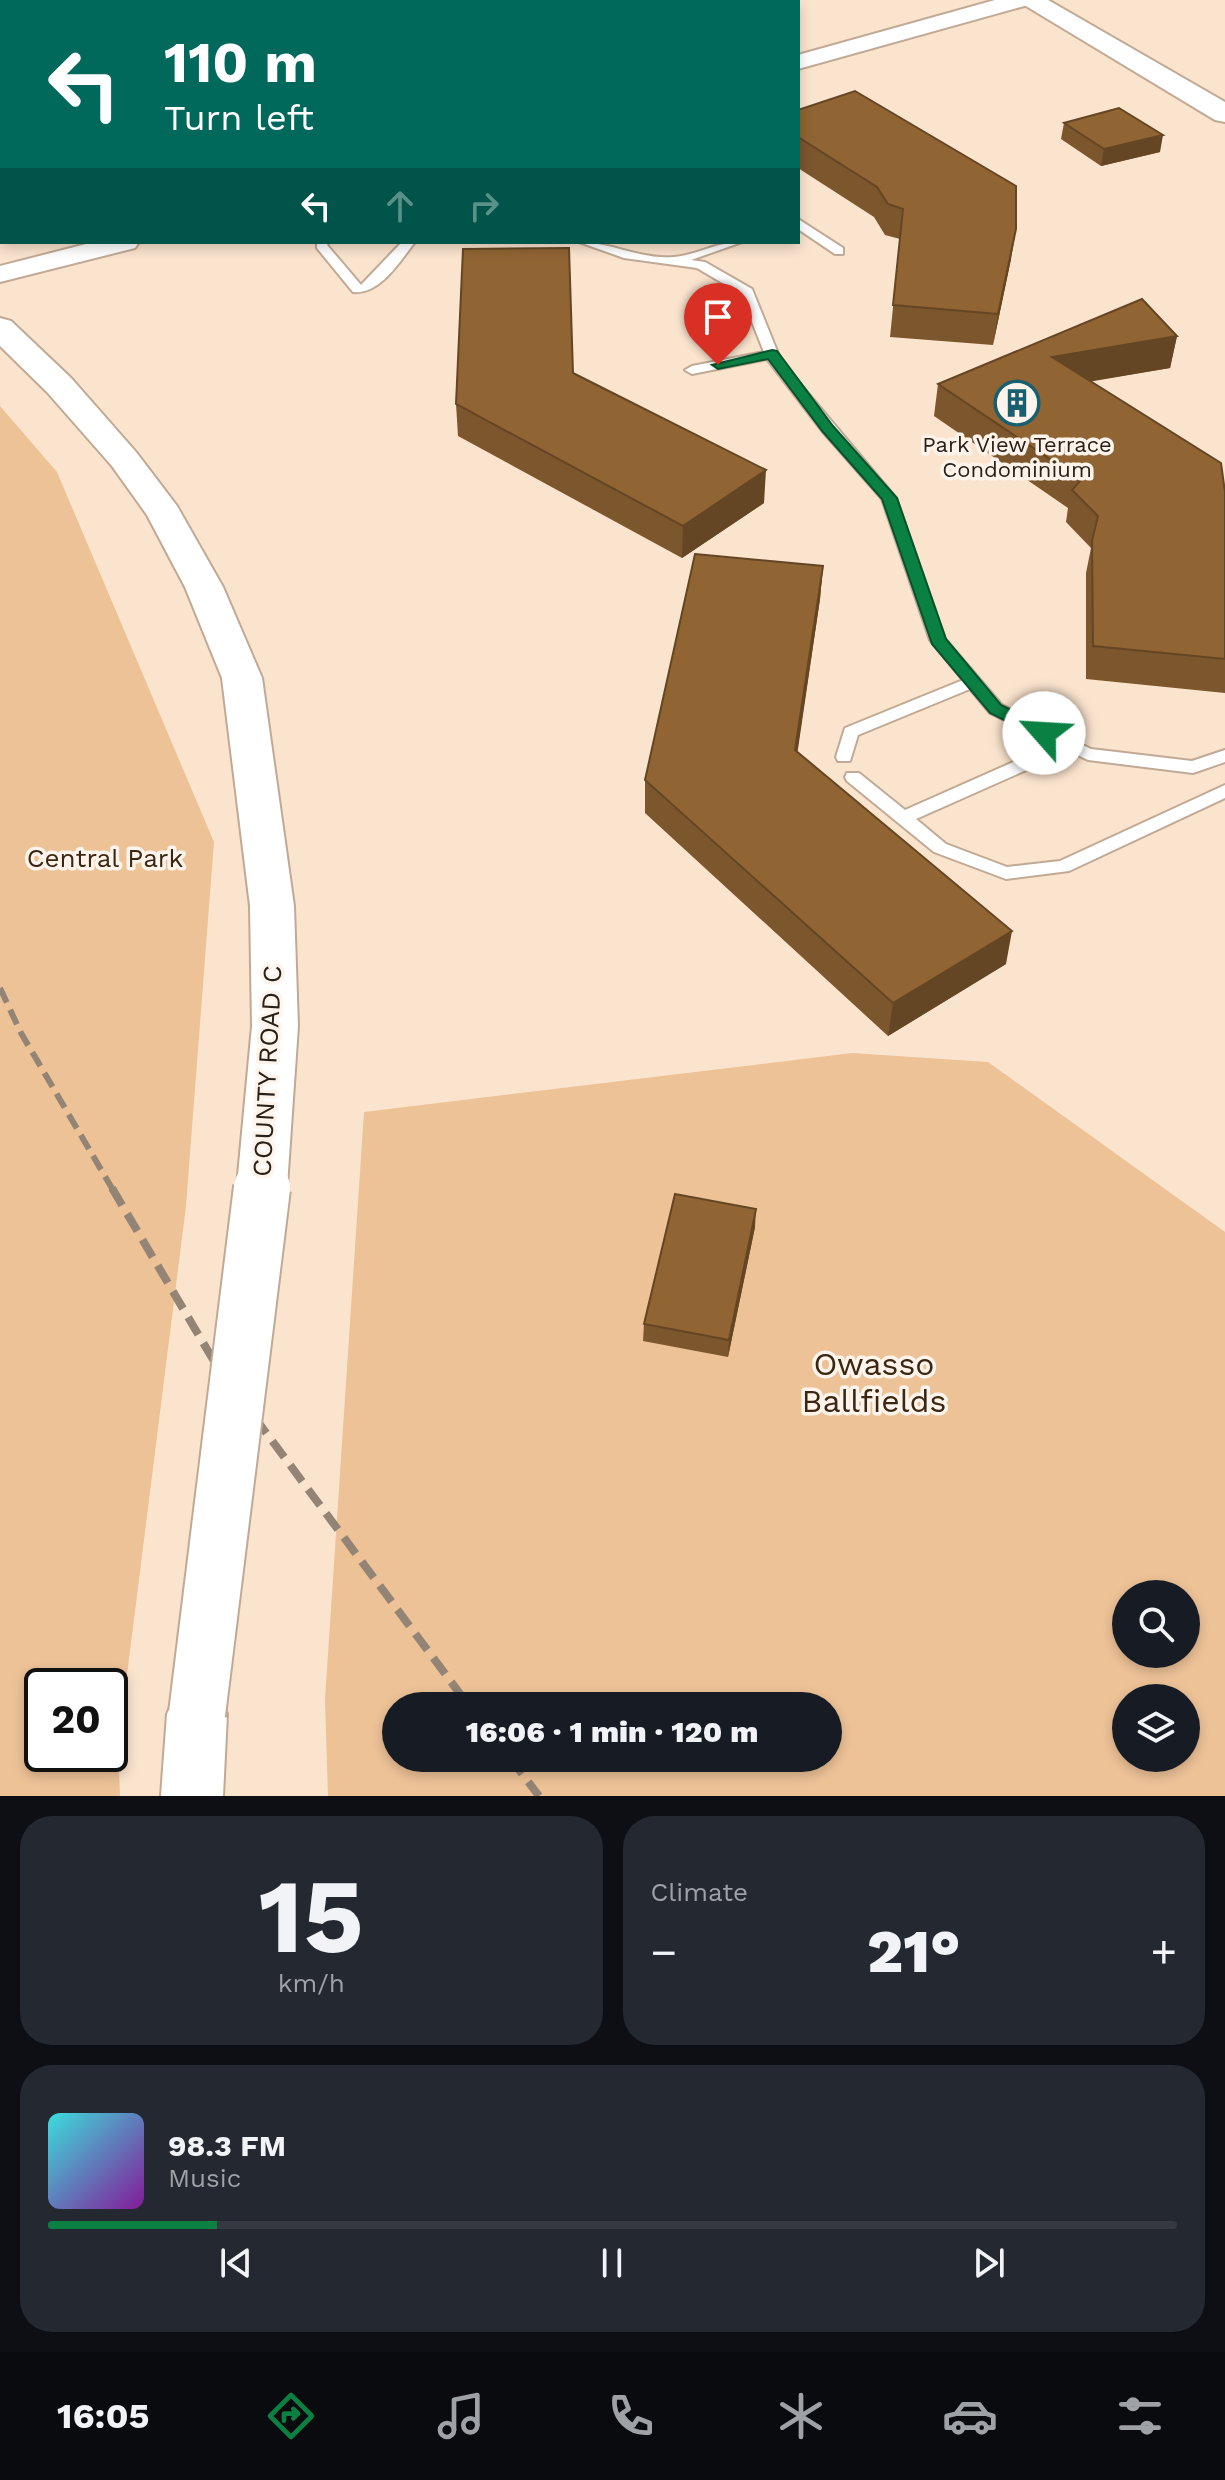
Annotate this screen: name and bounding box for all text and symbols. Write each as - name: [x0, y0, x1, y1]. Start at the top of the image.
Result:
- text: 110 m: [164, 30, 317, 96]
- icon: left: [32, 32, 136, 136]
- text: Turn left: [164, 97, 314, 139]
- icon: left: [294, 184, 338, 228]
- icon: ahead: [378, 184, 422, 228]
- icon: right: [462, 184, 506, 228]
- pin: [684, 283, 752, 365]
- icon: arrive: [696, 295, 740, 339]
- building icon: Park View Terrace Condominium: [993, 379, 1041, 427]
- place label: Park View Terrace Condominium: [922, 432, 1112, 482]
- position arrow: [1002, 691, 1086, 775]
- park label: Central Park: [27, 843, 183, 873]
- street label: COUNTY ROAD C: [246, 964, 288, 1178]
- park label: Owasso Ballfields: [802, 1345, 946, 1420]
- map controls: [1112, 1580, 1200, 1772]
- button: search: [1112, 1580, 1200, 1668]
- speed limit sign: 20: [24, 1668, 128, 1772]
- button: layers: [1112, 1684, 1200, 1772]
- text: 16:06 · 1 min · 120 m: [466, 1714, 758, 1749]
- text: 15: [259, 1855, 364, 1977]
- text: Climate: [651, 1877, 748, 1907]
- text: 21°: [867, 1916, 960, 1987]
- text: −: [651, 1926, 677, 1978]
- text: +: [1150, 1926, 1177, 1978]
- text: km/h: [278, 1968, 345, 1998]
- text: 98.3 FM: [168, 2128, 286, 2163]
- text: Music: [168, 2163, 241, 2193]
- icon: previous: [214, 2241, 258, 2285]
- icon: pause: [590, 2241, 634, 2285]
- icon: next: [967, 2241, 1011, 2285]
- icon: directions: [263, 2388, 319, 2444]
- icon: music: [433, 2388, 489, 2444]
- icon: phone: [603, 2388, 659, 2444]
- icon: climate: [773, 2388, 829, 2444]
- icon: car: [942, 2388, 998, 2444]
- icon: filters: [1112, 2388, 1168, 2444]
- text: 16:05: [57, 2395, 149, 2437]

